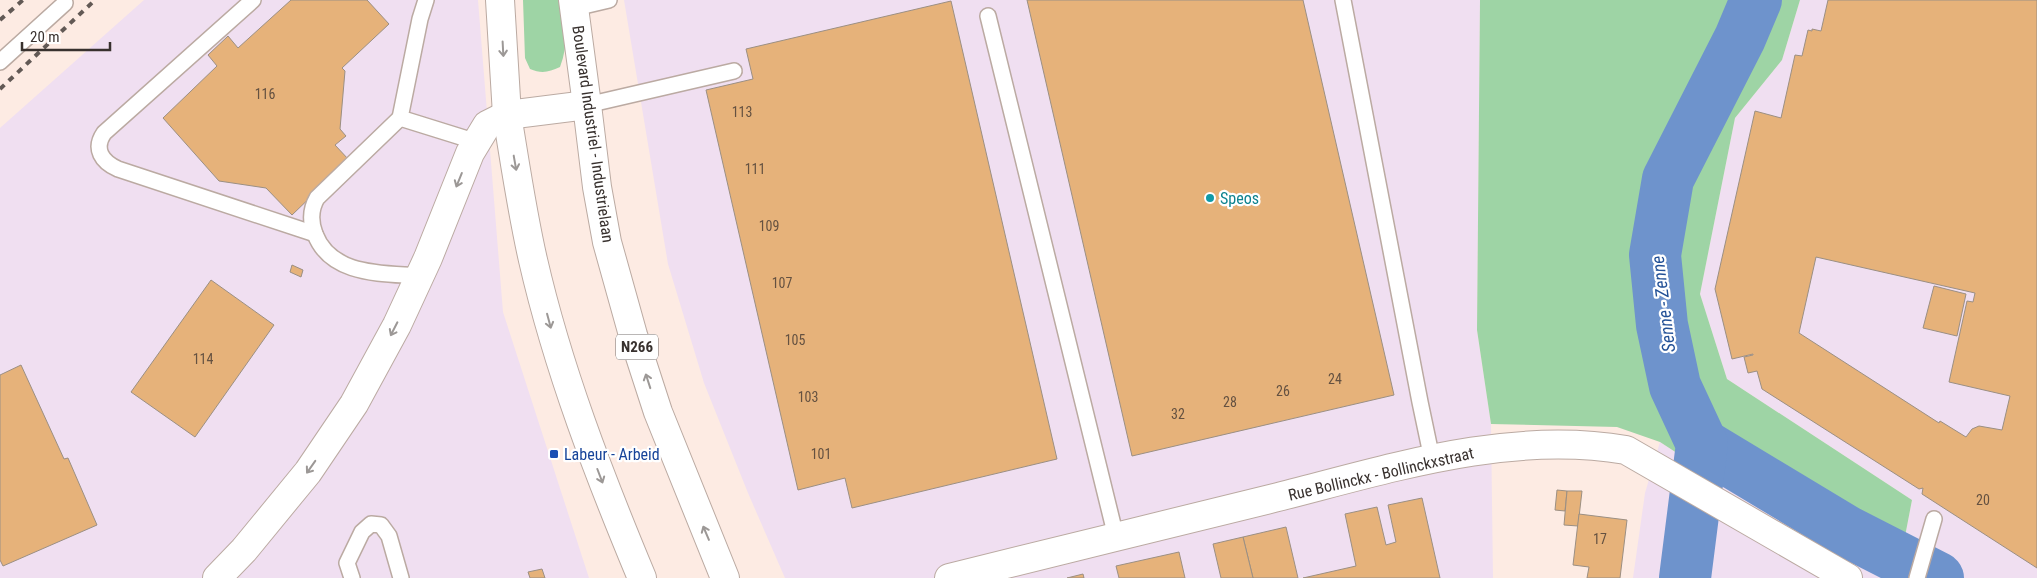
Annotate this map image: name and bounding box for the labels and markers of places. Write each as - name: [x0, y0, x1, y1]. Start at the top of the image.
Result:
- place label: Speos: [1220, 189, 1259, 208]
- marker: Speos: [1204, 192, 1216, 204]
- place label: Labeur - Arbeid: [564, 445, 660, 464]
- marker: Labeur - Arbeid: [548, 448, 560, 460]

